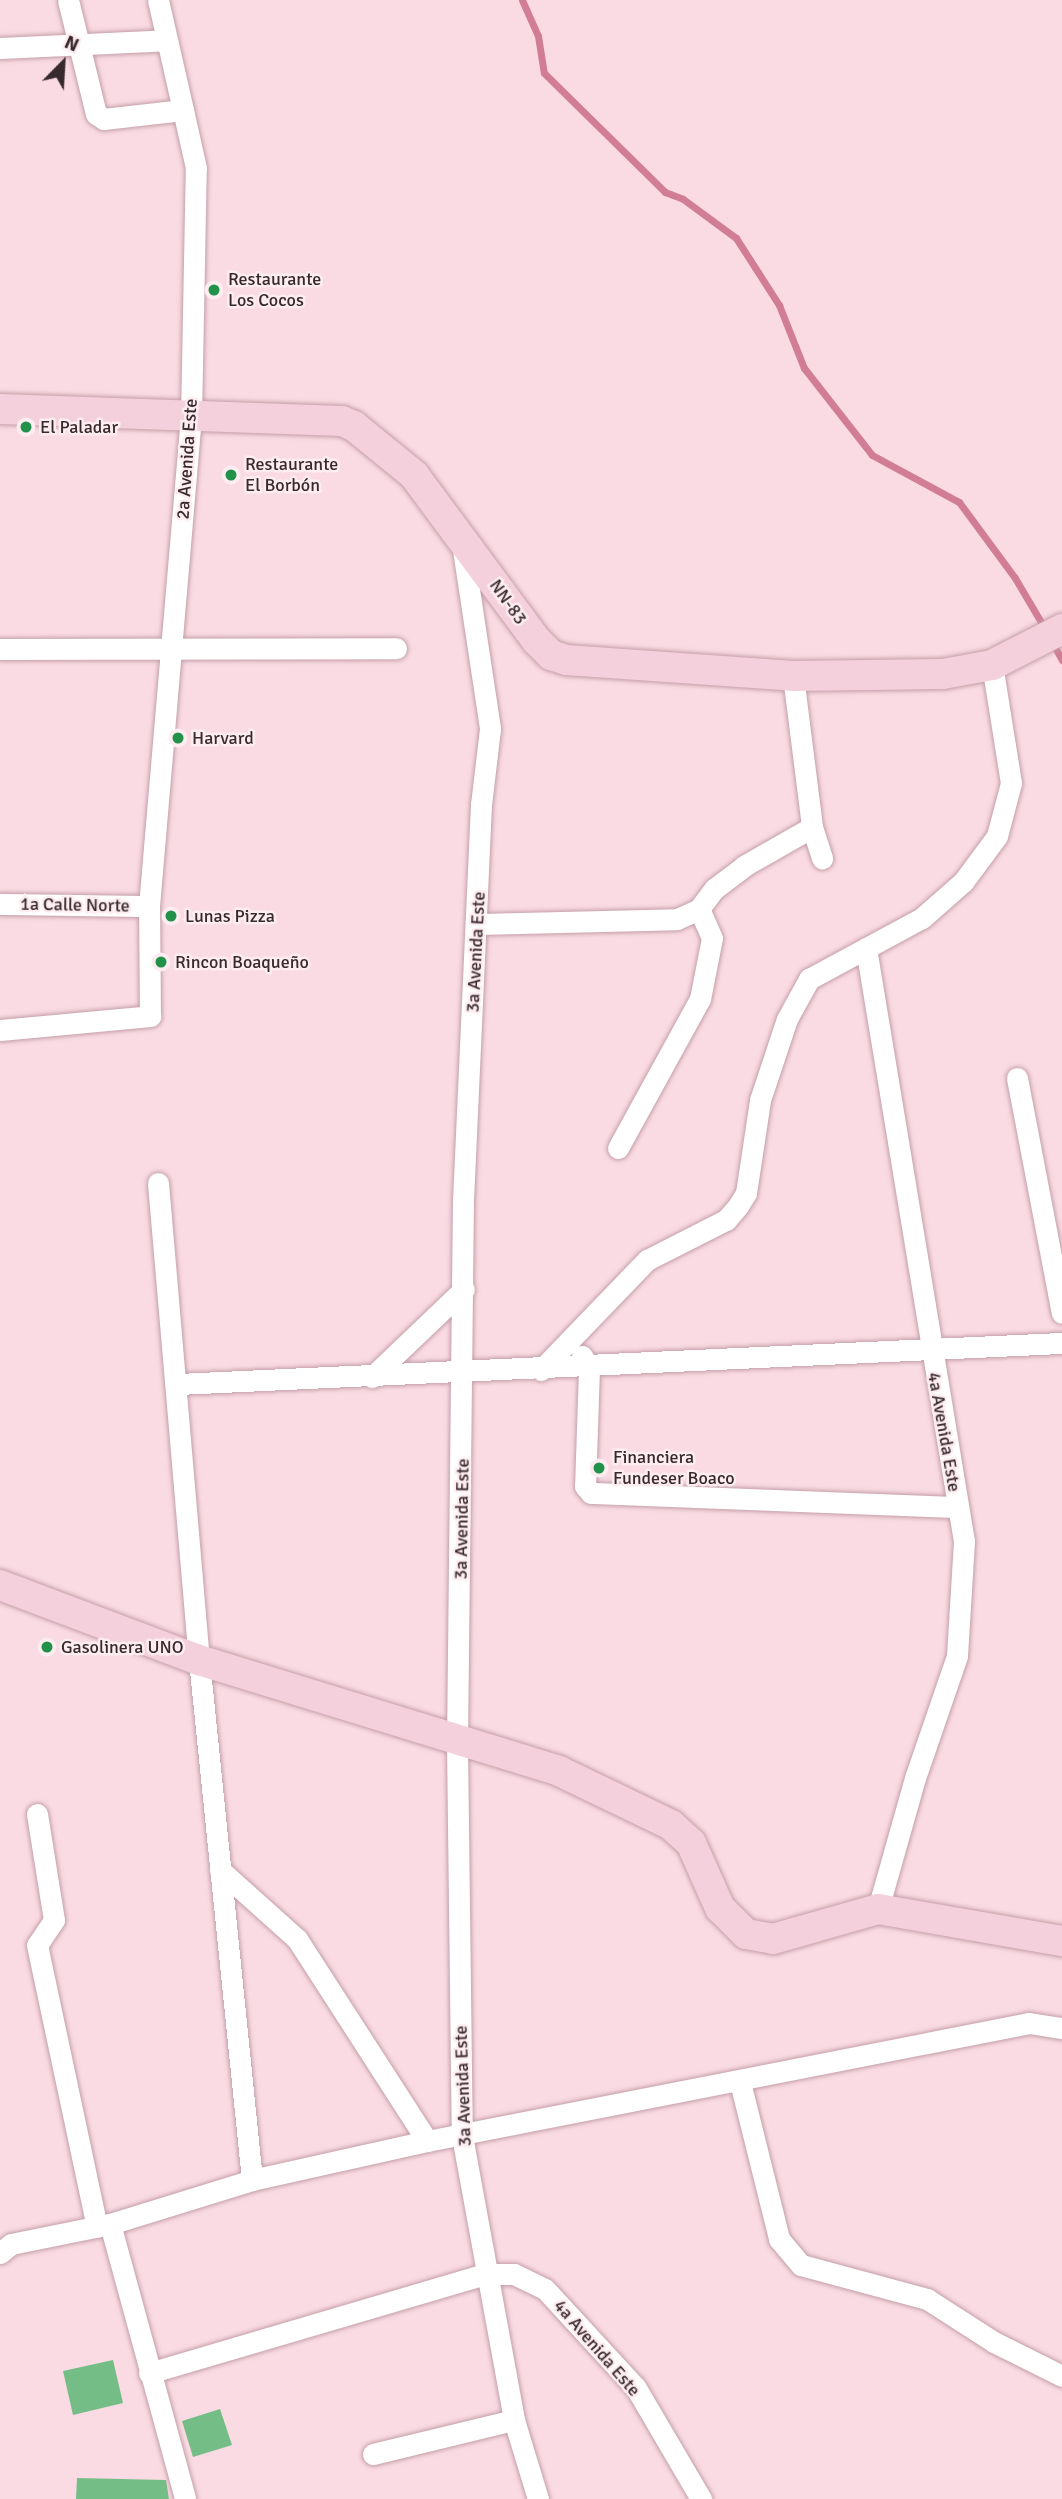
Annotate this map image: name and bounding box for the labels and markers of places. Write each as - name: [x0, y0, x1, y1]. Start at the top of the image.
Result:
- place label: Restaurante Los Cocos: [228, 269, 321, 312]
- marker: Restaurante Los Cocos: [206, 282, 222, 298]
- place label: El Paladar: [40, 416, 118, 438]
- marker: El Paladar: [18, 419, 34, 435]
- place label: Restaurante El Borbón: [245, 454, 338, 496]
- marker: Restaurante El Borbón: [223, 467, 239, 483]
- place label: Harvard: [192, 727, 254, 749]
- marker: Harvard: [170, 730, 186, 746]
- place label: Lunas Pizza: [185, 905, 275, 927]
- marker: Lunas Pizza: [163, 908, 179, 924]
- place label: Rincon Boaqueño: [175, 951, 309, 973]
- marker: Rincon Boaqueño: [153, 954, 169, 970]
- place label: Financiera Fundeser Boaco: [613, 1447, 735, 1490]
- marker: Financiera Fundeser Boaco: [591, 1460, 607, 1476]
- place label: Gasolinera UNO: [61, 1636, 184, 1658]
- marker: Gasolinera UNO: [39, 1639, 55, 1655]

